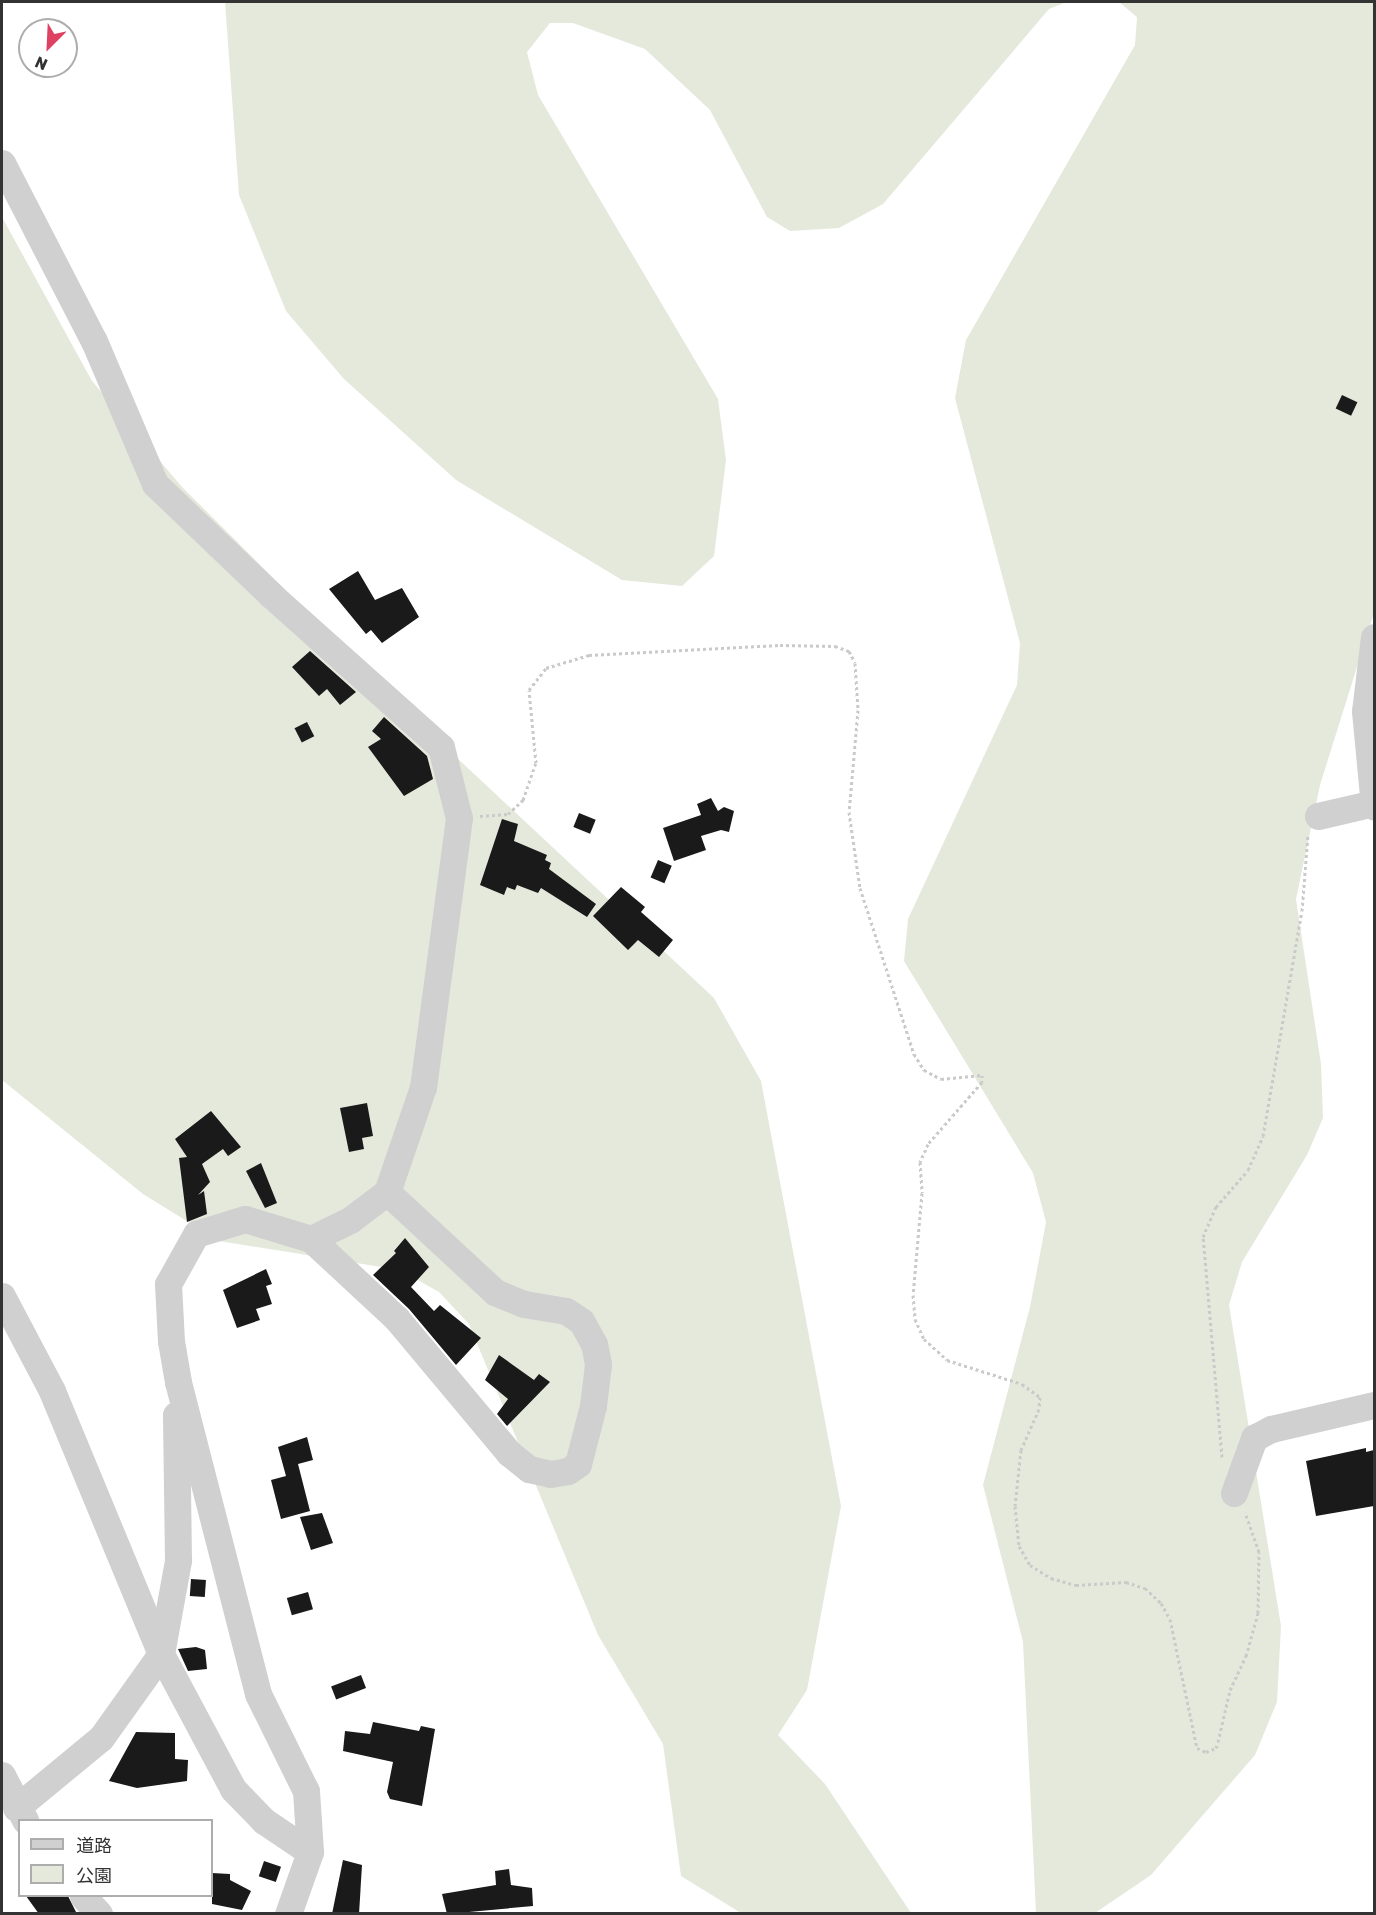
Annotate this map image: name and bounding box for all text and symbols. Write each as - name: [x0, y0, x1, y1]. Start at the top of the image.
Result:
- north arrow: [18, 18, 78, 78]
- text: N: [32, 52, 50, 74]
- legend: [18, 1819, 213, 1897]
- text: 道路: [76, 1835, 112, 1857]
- text: 公園: [76, 1865, 112, 1887]

